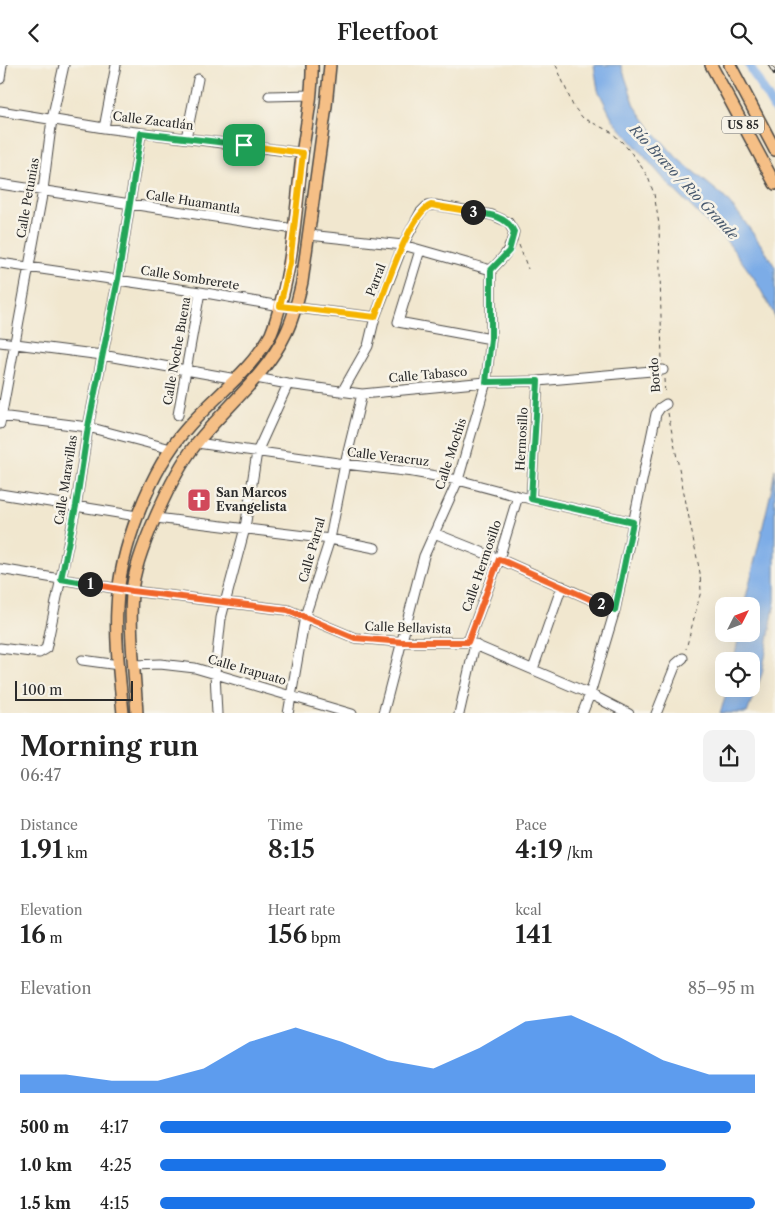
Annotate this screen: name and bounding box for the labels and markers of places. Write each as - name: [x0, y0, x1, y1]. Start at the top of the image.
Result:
- pin: [223, 124, 265, 166]
- pin: 3: [460, 199, 486, 225]
- place label: San Marcos Evangelista: [216, 485, 288, 514]
- church icon: San Marcos Evangelista: [186, 487, 212, 513]
- pin: 1: [78, 571, 102, 597]
- pin: 2: [588, 591, 614, 617]

